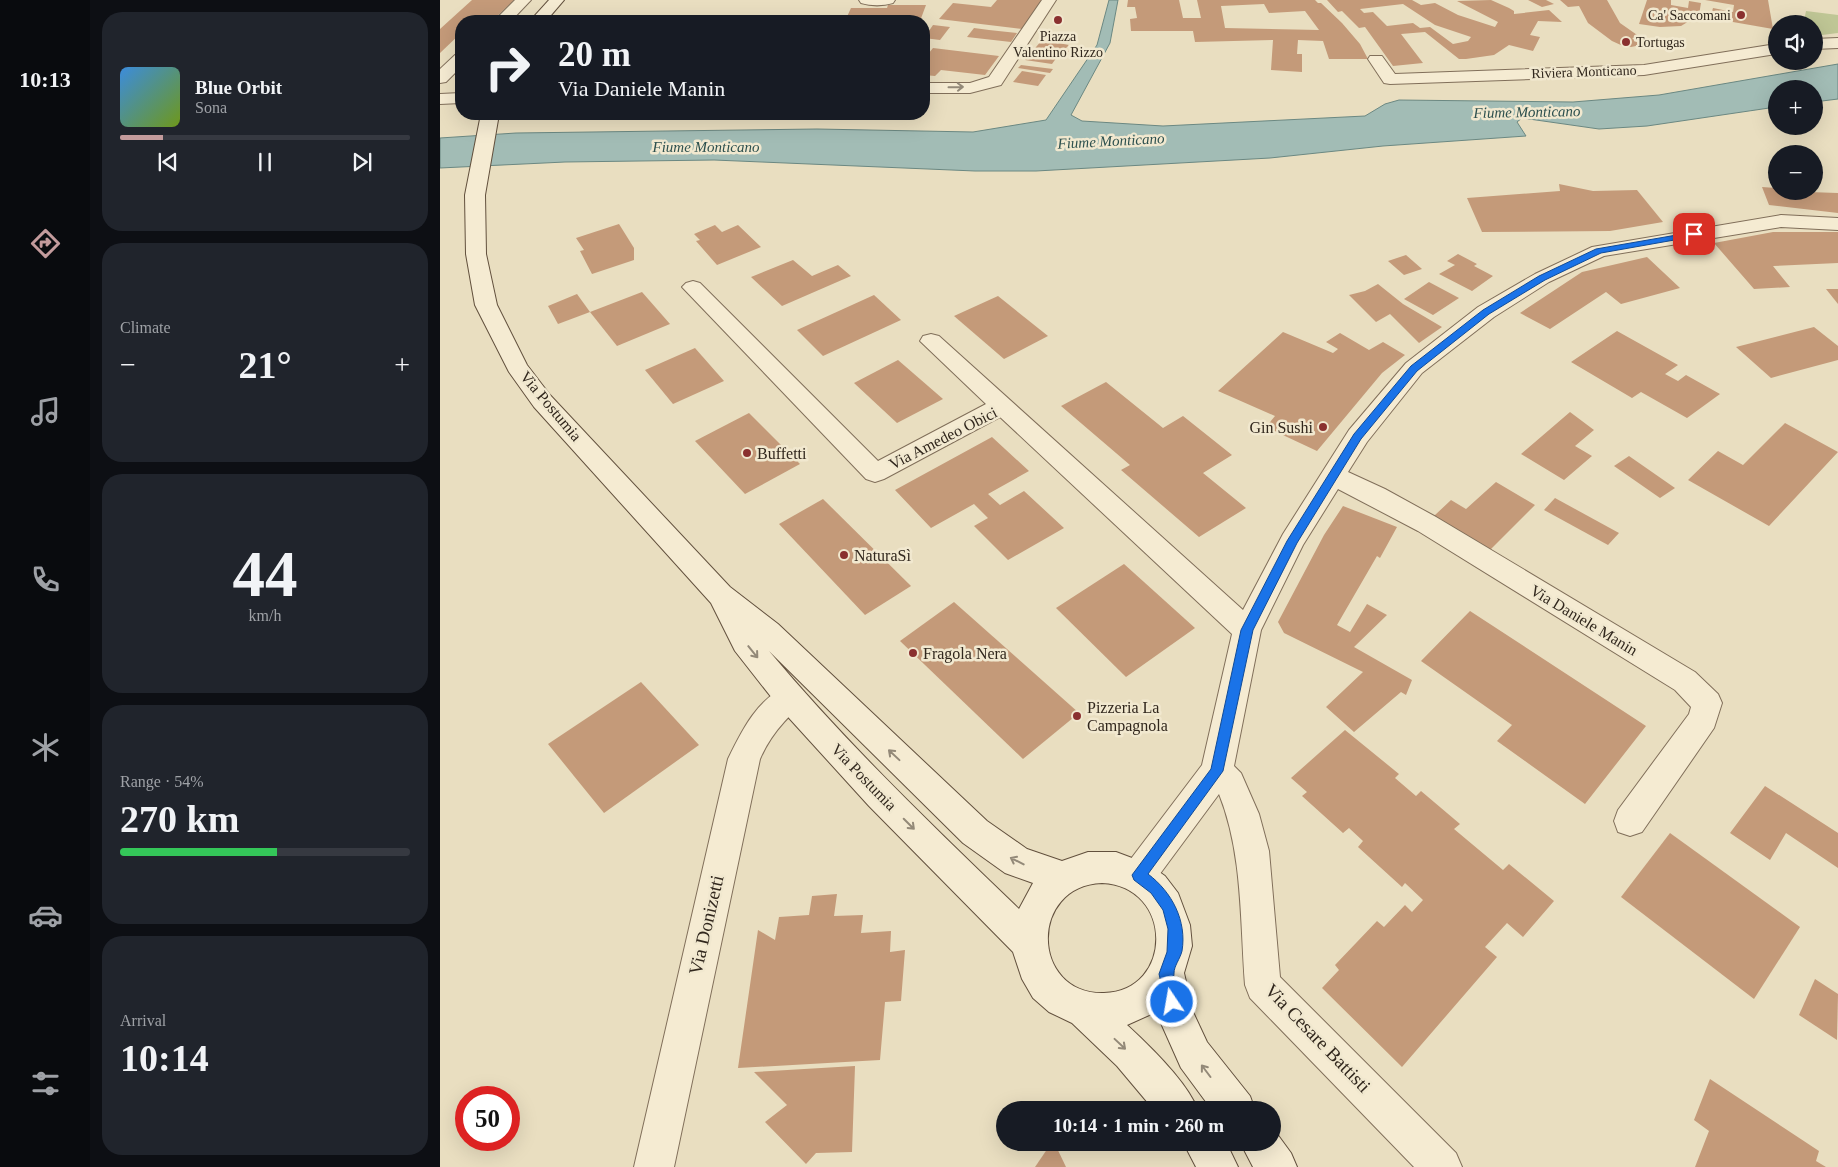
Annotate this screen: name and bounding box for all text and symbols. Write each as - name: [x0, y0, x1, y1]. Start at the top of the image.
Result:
- place label: Ca' Saccomani: [1648, 8, 1731, 23]
- marker: Ca' Saccomani: [1735, 9, 1747, 21]
- marker: Piazza Valentino Rizzo: [1052, 14, 1064, 26]
- map controls: [1768, 15, 1823, 200]
- button: sound: [1768, 15, 1823, 70]
- place label: Piazza Valentino Rizzo: [1013, 29, 1103, 60]
- icon: right: [475, 35, 540, 100]
- text: 20 m: [558, 35, 631, 74]
- place label: Tortugas: [1636, 35, 1685, 50]
- marker: Tortugas: [1620, 36, 1632, 48]
- street label: Riviera Monticano: [1531, 63, 1637, 81]
- text: 10:13: [19, 67, 71, 92]
- text: Via Daniele Manin: [558, 76, 725, 101]
- text: Blue Orbit: [195, 77, 282, 98]
- button: +: [1768, 80, 1823, 135]
- one-way arrow: [948, 82, 964, 92]
- text: Sona: [195, 99, 227, 116]
- water label: Fiume Monticano: [1472, 103, 1581, 121]
- water label: Fiume Monticano: [1056, 130, 1165, 152]
- water label: Fiume Monticano: [651, 139, 760, 155]
- button: −: [1768, 145, 1823, 200]
- icon: previous: [154, 148, 182, 176]
- icon: pause: [251, 148, 279, 176]
- icon: next: [348, 148, 376, 176]
- pin: [1673, 213, 1715, 255]
- icon: arrive: [1680, 220, 1708, 248]
- icon: directions: [28, 226, 63, 261]
- text: Climate: [120, 319, 171, 336]
- text: 21°: [238, 344, 292, 386]
- text: −: [120, 349, 136, 380]
- text: +: [394, 349, 410, 380]
- street label: Via Postumia: [517, 368, 585, 444]
- icon: music: [28, 394, 63, 429]
- street label: Via Amedeo Obici: [886, 403, 1000, 473]
- place label: Gin Sushi: [1249, 419, 1314, 436]
- marker: Gin Sushi: [1317, 421, 1329, 433]
- place label: Buffetti: [757, 445, 807, 462]
- marker: Buffetti: [741, 447, 753, 459]
- text: 44: [233, 538, 298, 610]
- place label: NaturaSì: [854, 547, 911, 564]
- marker: NaturaSì: [838, 549, 850, 561]
- icon: phone: [28, 562, 63, 597]
- street label: Via Daniele Manin: [1527, 581, 1641, 659]
- text: km/h: [249, 607, 281, 624]
- place label: Fragola Nera: [923, 645, 1007, 663]
- one-way arrow: [747, 646, 758, 659]
- marker: Fragola Nera: [907, 647, 919, 659]
- place label: Pizzeria La Campagnola: [1087, 699, 1168, 735]
- marker: Pizzeria La Campagnola: [1071, 710, 1083, 722]
- icon: climate: [28, 730, 63, 765]
- street label: Via Postumia: [828, 740, 900, 814]
- one-way arrow: [887, 749, 900, 761]
- text: Range · 54%: [120, 773, 204, 790]
- text: 270 km: [120, 798, 239, 840]
- one-way arrow: [903, 818, 916, 830]
- one-way arrow: [1009, 856, 1024, 866]
- street label: Via Donizetti: [684, 873, 728, 977]
- icon: car: [28, 898, 63, 933]
- position arrow: [1145, 975, 1197, 1027]
- street label: Via Cesare Battisti: [1261, 979, 1375, 1097]
- text: Arrival: [120, 1012, 166, 1029]
- text: 10:14: [120, 1037, 209, 1079]
- one-way arrow: [1114, 1038, 1127, 1050]
- one-way arrow: [1201, 1065, 1212, 1078]
- icon: filters: [28, 1066, 63, 1101]
- speed limit sign: 50: [455, 1086, 520, 1151]
- text: 10:14 · 1 min · 260 m: [1053, 1115, 1224, 1136]

